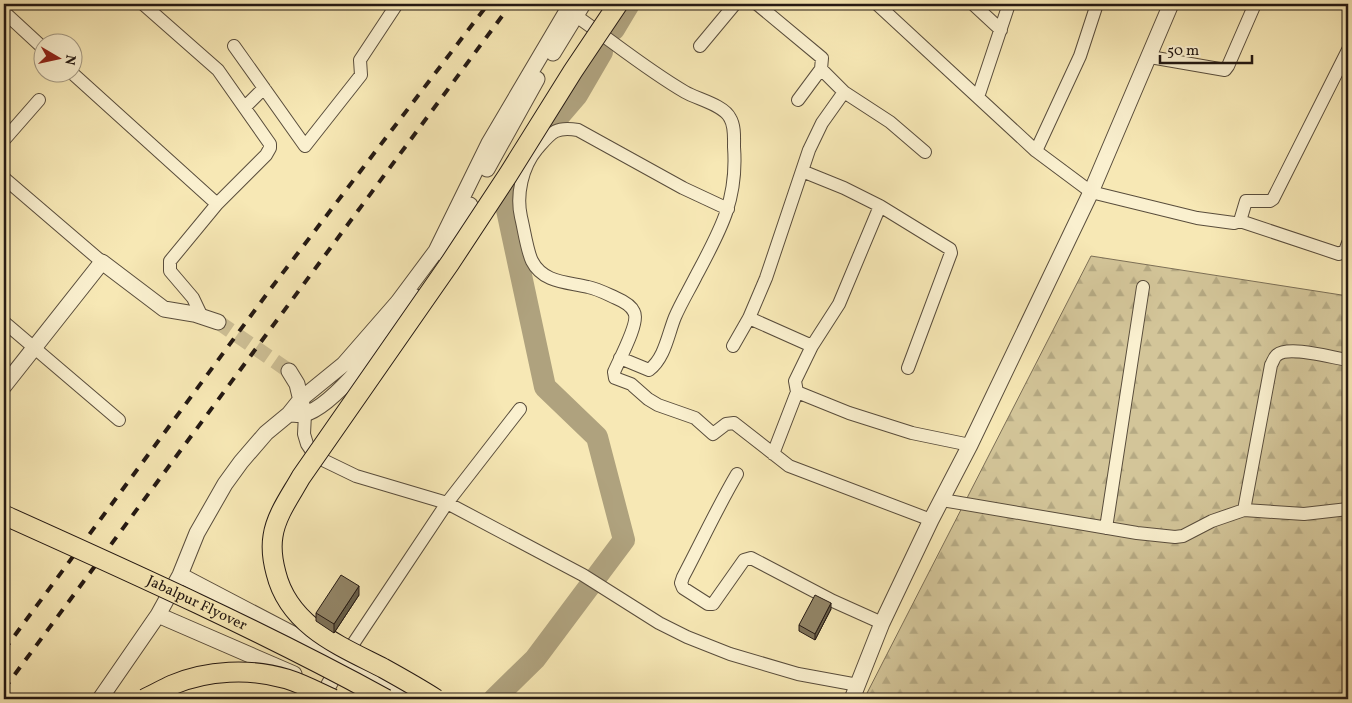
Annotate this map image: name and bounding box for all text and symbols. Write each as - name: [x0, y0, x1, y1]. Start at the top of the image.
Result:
- north arrow: [32, 32, 82, 82]
- scale bar: [1160, 32, 1252, 64]
- text: 50 m: [1167, 41, 1199, 62]
- text: N: [59, 53, 80, 66]
- street label: Jabalpur Flyover: [143, 571, 250, 636]

